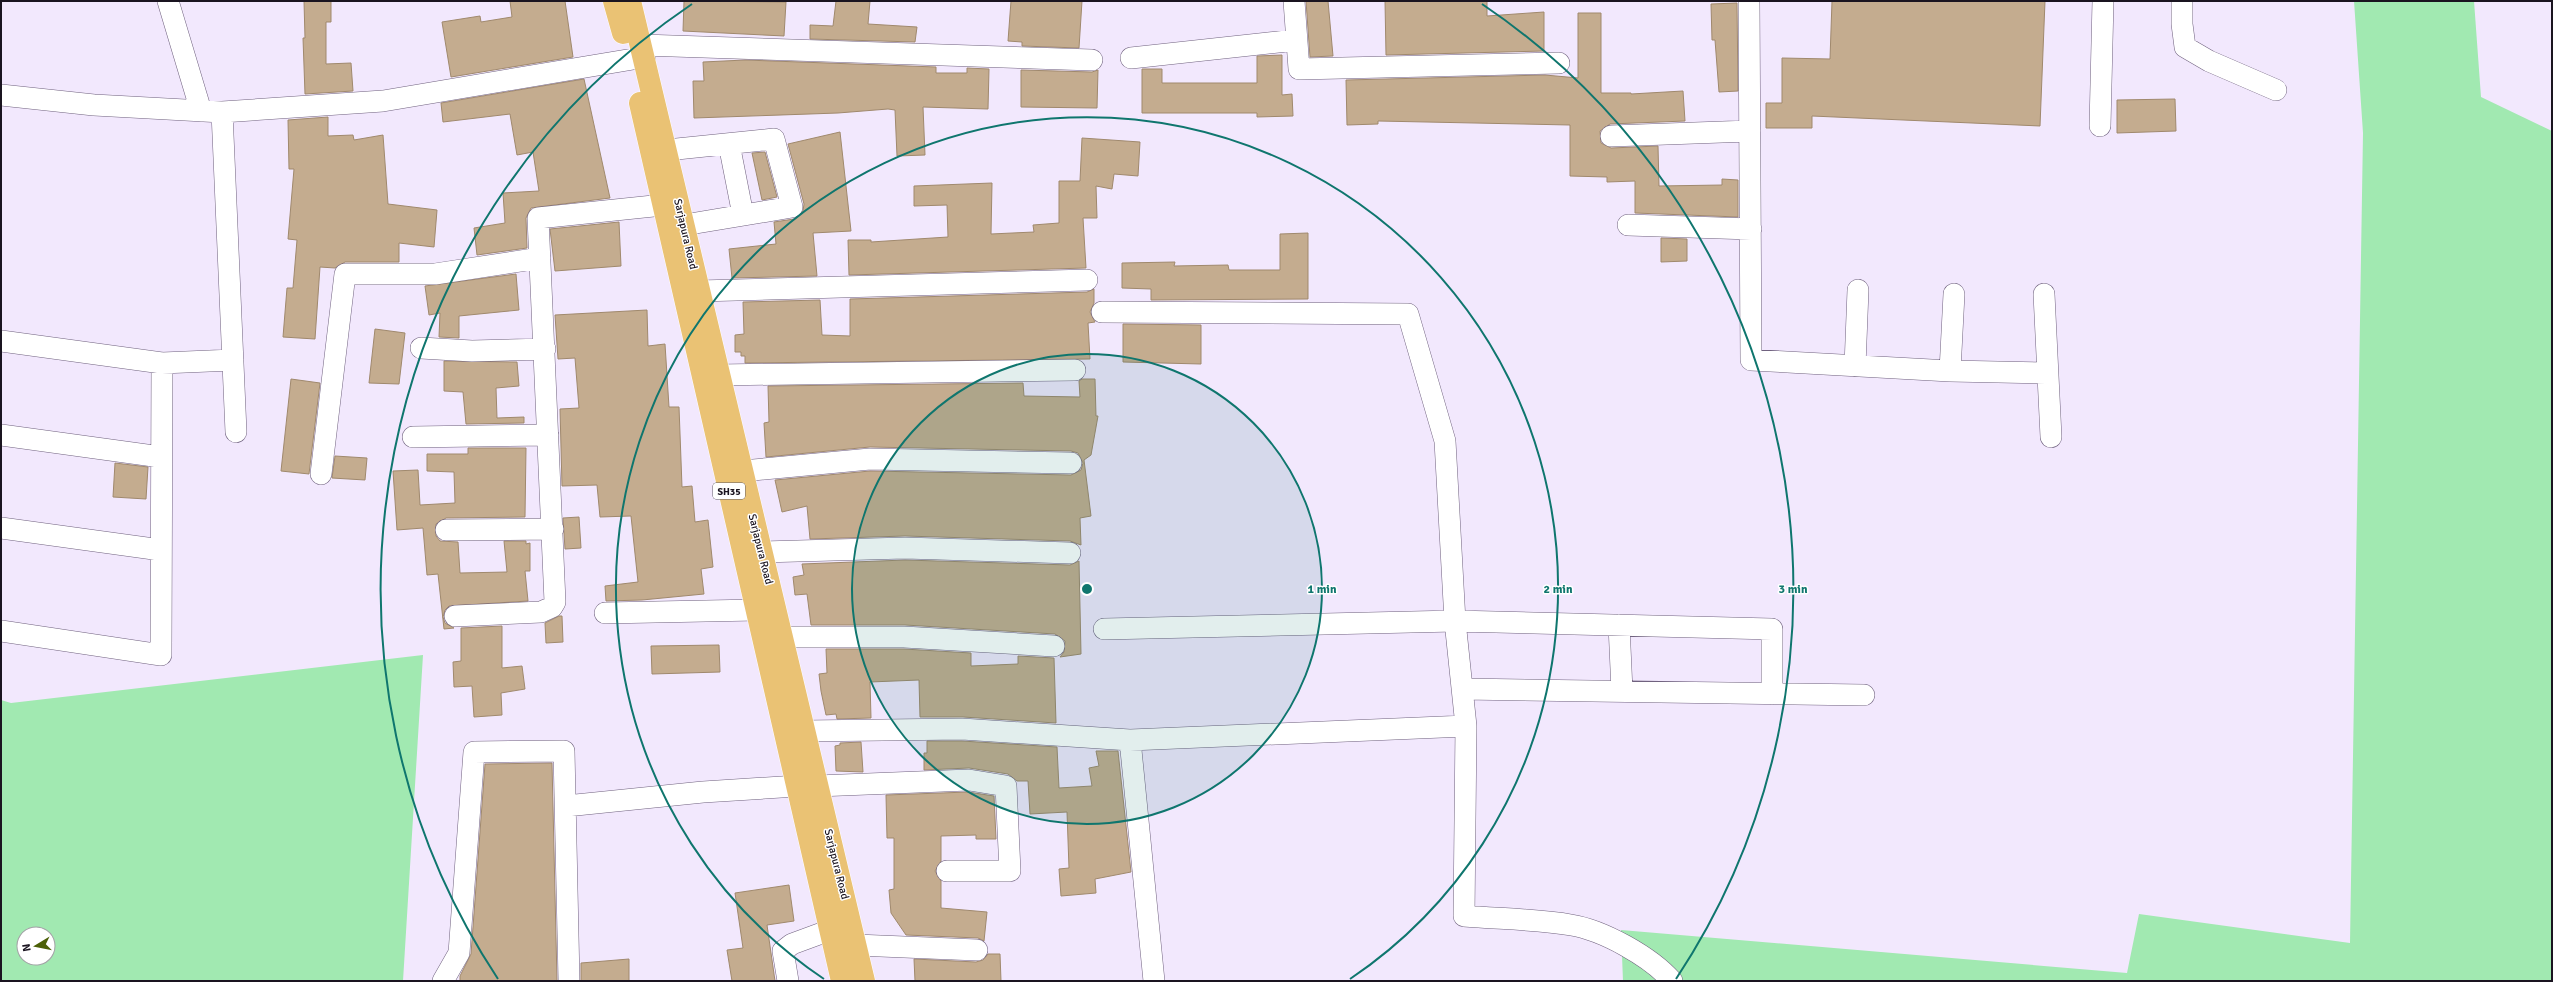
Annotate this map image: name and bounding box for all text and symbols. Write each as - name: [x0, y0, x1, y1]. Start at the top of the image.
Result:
- street label: Sarjapura Road: [671, 198, 700, 271]
- road number: SH35: [713, 483, 745, 499]
- street label: Sarjapura Road: [746, 513, 776, 586]
- centre of rings: [1080, 582, 1094, 596]
- text: 1 min: [1308, 582, 1337, 597]
- text: 2 min: [1544, 582, 1573, 597]
- text: 3 min: [1779, 582, 1808, 597]
- street label: Sarjapura Road: [822, 828, 852, 901]
- north arrow: [16, 926, 56, 966]
- text: N: [20, 943, 34, 953]

